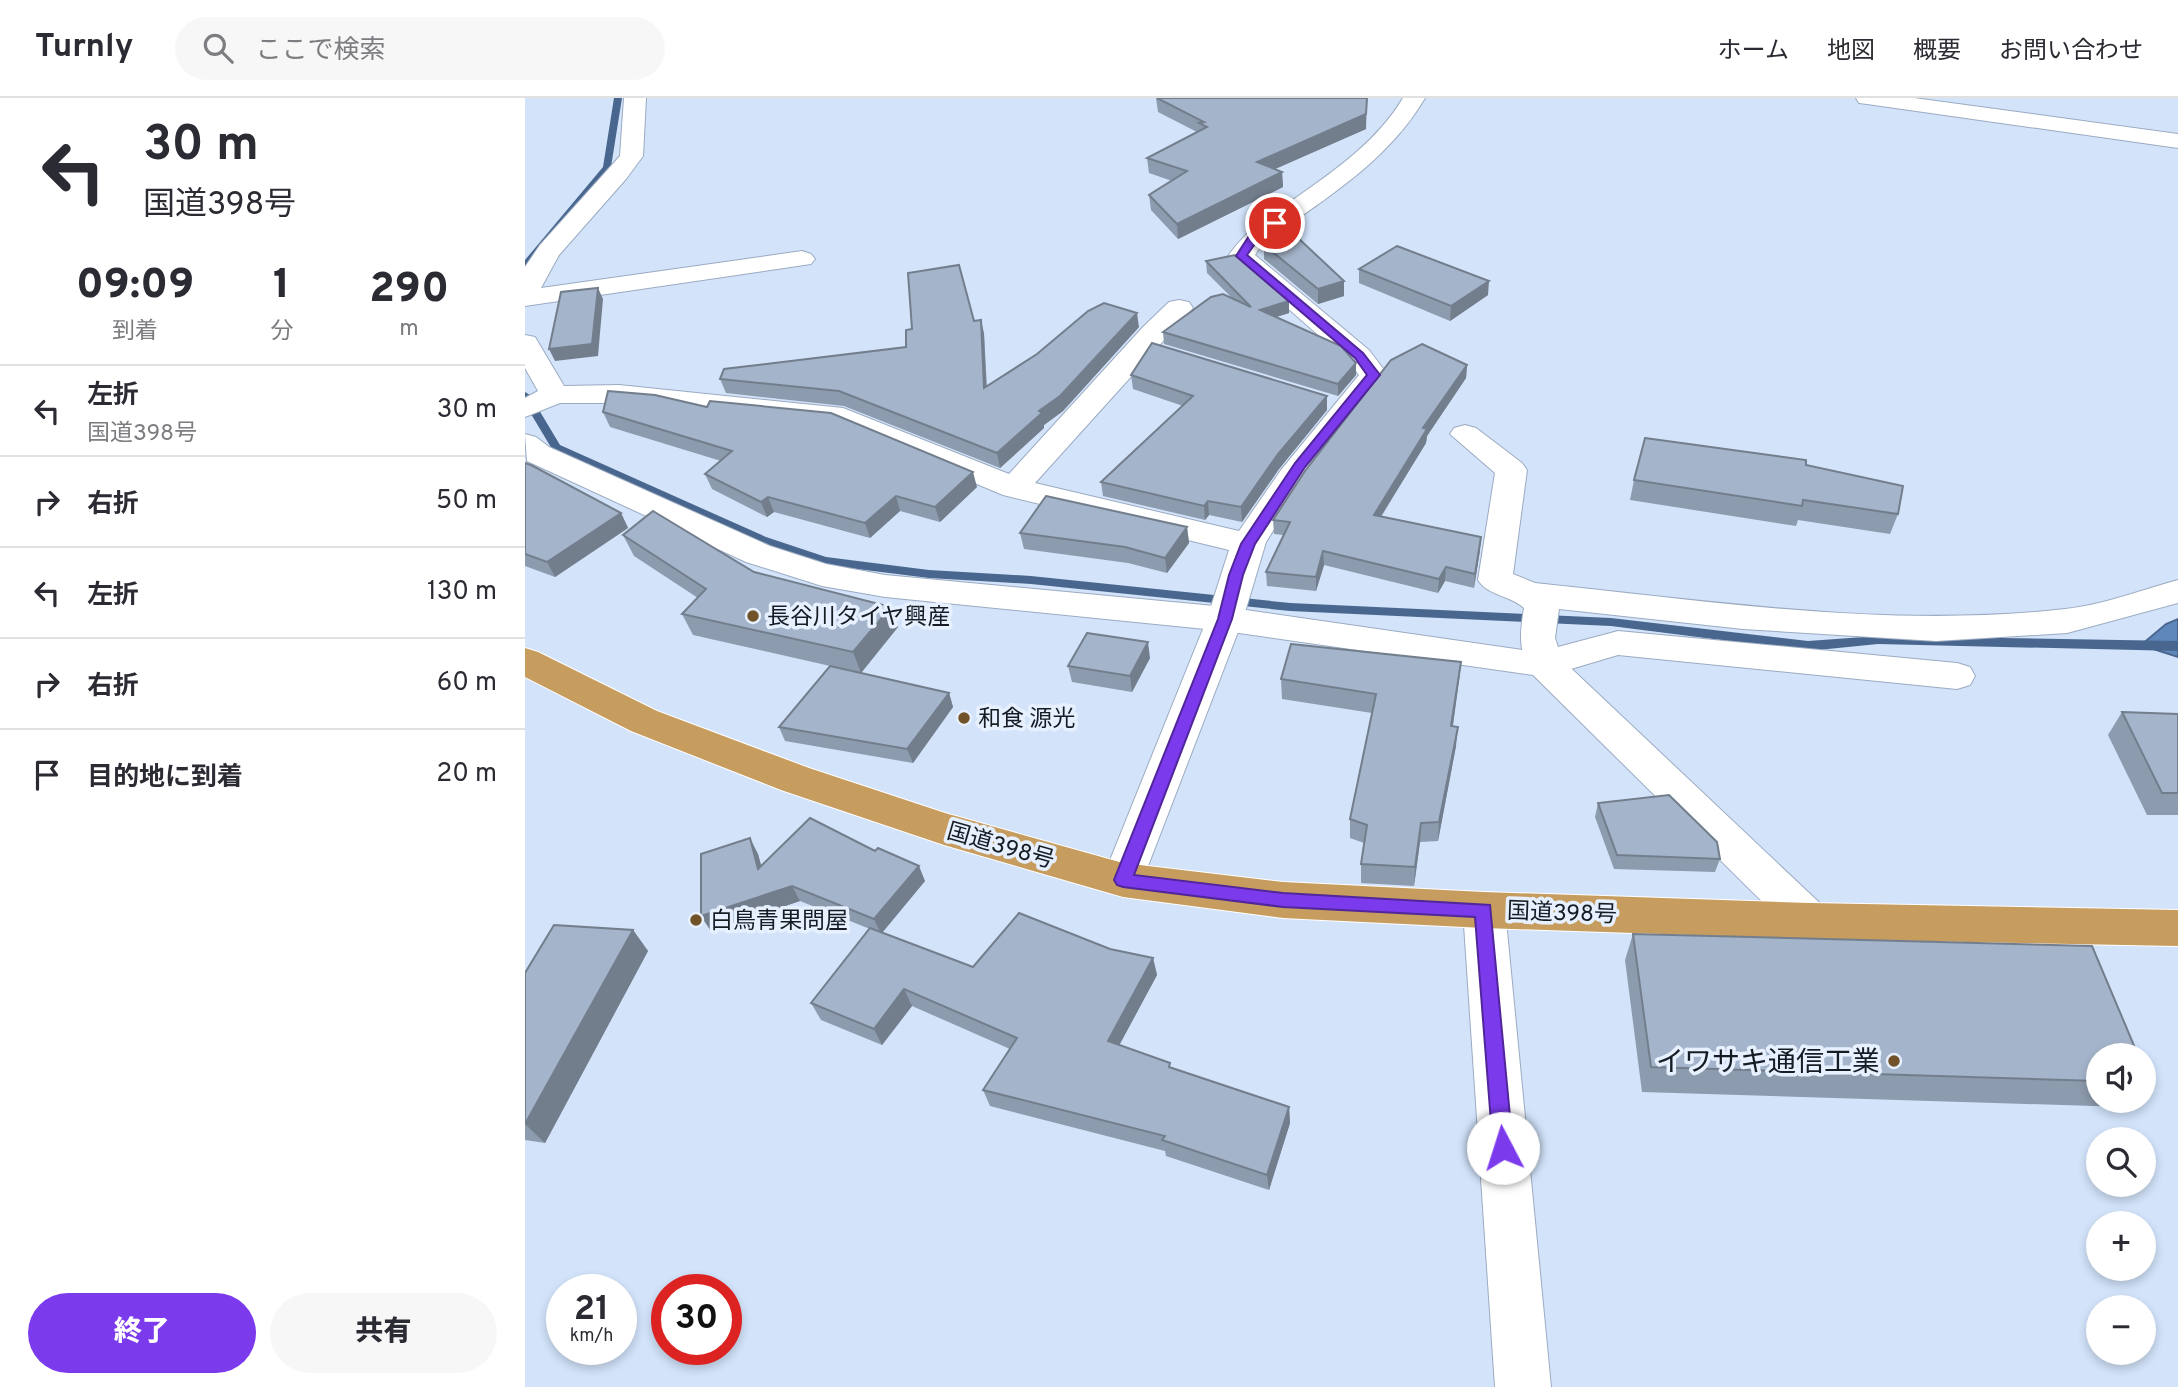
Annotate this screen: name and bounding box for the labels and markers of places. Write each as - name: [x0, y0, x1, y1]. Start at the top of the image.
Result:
- pin: [1245, 193, 1305, 253]
- place label: 長谷川タイヤ興産: [767, 604, 950, 633]
- marker: 長谷川タイヤ興産: [745, 608, 761, 624]
- place label: 和食 源光: [978, 706, 1075, 735]
- marker: 和食 源光: [956, 710, 972, 726]
- place label: 白鳥青果問屋: [710, 908, 848, 937]
- marker: 白鳥青果問屋: [688, 912, 704, 928]
- place label: イワサキ通信工業: [1656, 1046, 1880, 1082]
- marker: イワサキ通信工業: [1886, 1053, 1902, 1069]

